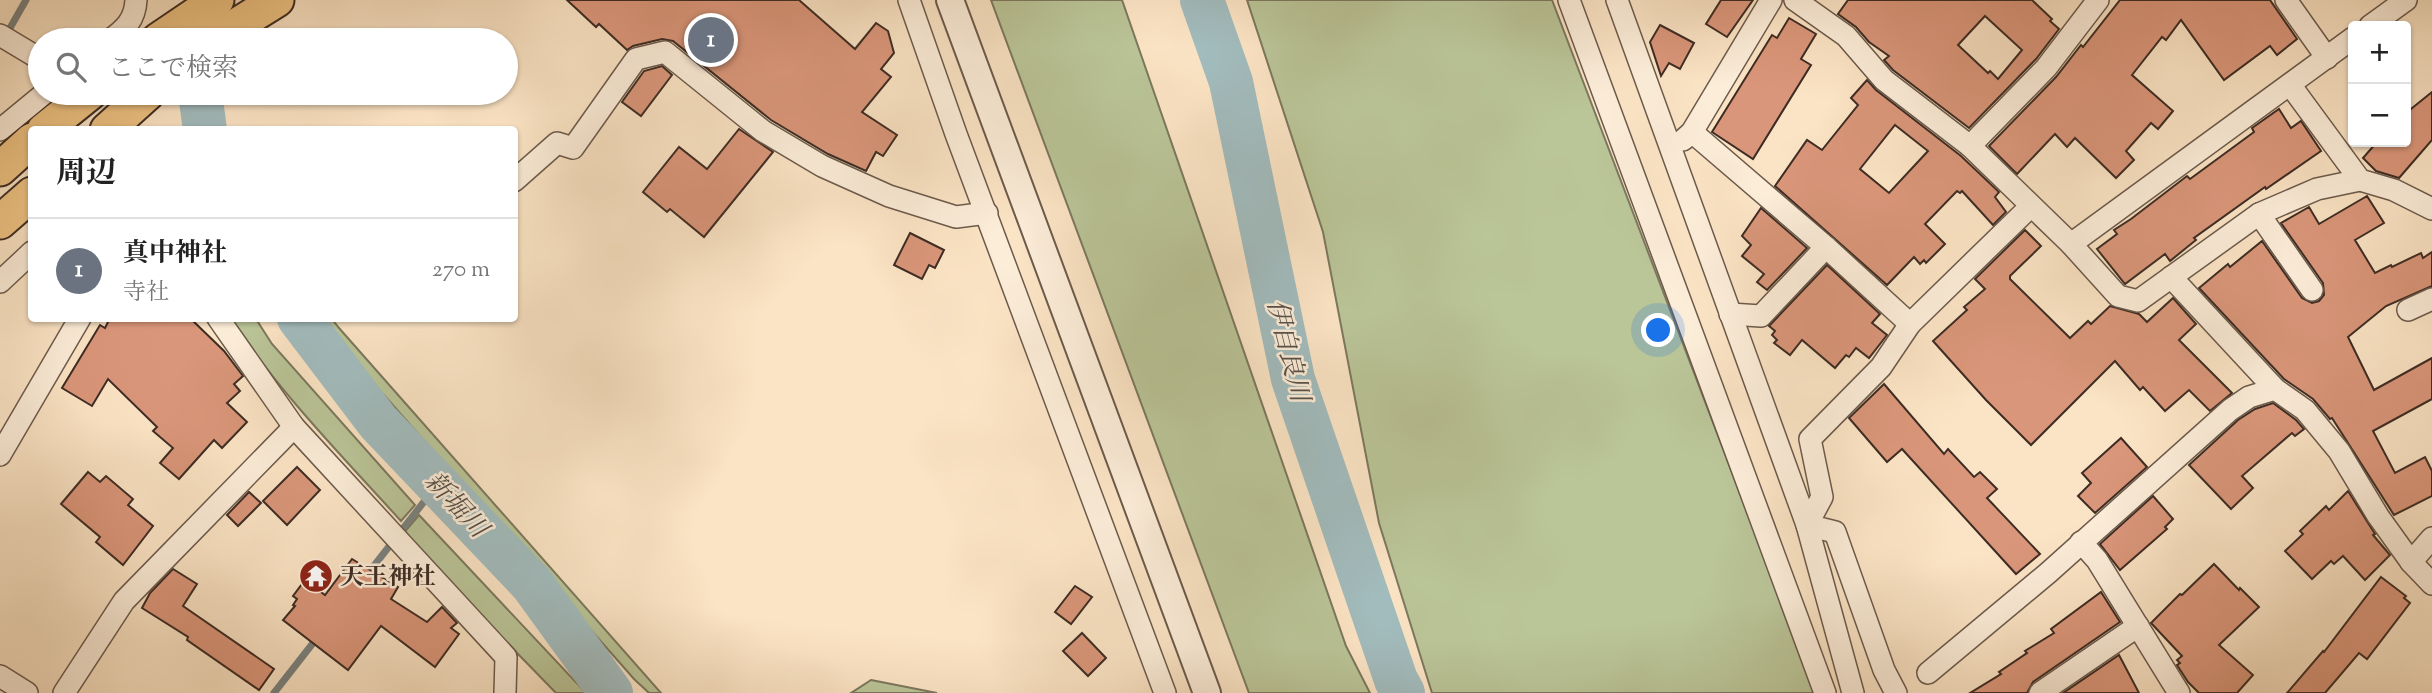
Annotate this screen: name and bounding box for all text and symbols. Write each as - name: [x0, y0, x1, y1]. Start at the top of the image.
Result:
- pin: 1: [688, 14, 734, 66]
- map controls: [2348, 21, 2411, 147]
- button: +: [2348, 21, 2411, 84]
- search box: [28, 28, 518, 105]
- icon: search: [52, 48, 90, 86]
- text: ここで検索: [108, 51, 238, 88]
- button: −: [2348, 84, 2411, 147]
- text: 周辺: [56, 153, 116, 196]
- text: 真中神社: [123, 236, 227, 273]
- text: 1: [75, 254, 83, 287]
- text: 270 m: [432, 254, 490, 287]
- text: 寺社: [123, 277, 169, 310]
- water label: 伊自良川: [1256, 296, 1318, 408]
- your location: [1641, 313, 1675, 347]
- water label: 新堀川: [415, 465, 497, 549]
- temple icon: 天王神社: [297, 557, 335, 595]
- place label: 天王神社: [340, 561, 436, 595]

